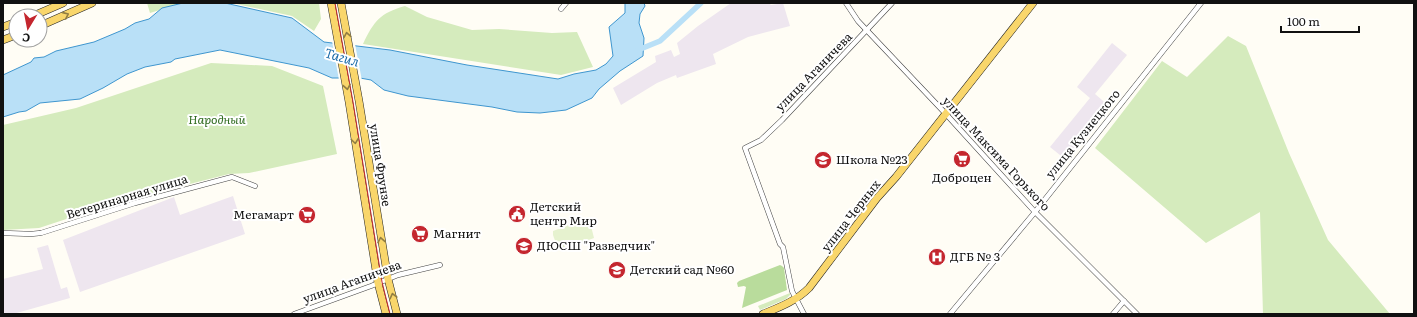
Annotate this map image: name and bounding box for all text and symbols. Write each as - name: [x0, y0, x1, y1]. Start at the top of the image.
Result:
- north arrow: [8, 8, 48, 48]
- scale bar: [1281, 8, 1359, 34]
- one-way arrow: [62, 11, 69, 19]
- text: 100 m: [1287, 12, 1320, 30]
- street label: улица Аганичева: [771, 27, 856, 115]
- text: С: [21, 30, 31, 47]
- one-way arrow: [343, 32, 352, 38]
- water label: Тагил: [323, 43, 361, 70]
- one-way arrow: [342, 84, 350, 90]
- street label: улица Кузнецкого: [1041, 85, 1124, 182]
- street label: улица Максима Горького: [939, 92, 1055, 215]
- park label: Народный: [188, 110, 247, 128]
- street label: улица Фрунзе: [366, 122, 396, 207]
- one-way arrow: [350, 138, 359, 144]
- supermarket icon: Доброцен: [952, 149, 972, 169]
- school or university icon: Школа №23: [813, 150, 833, 170]
- place label: Школа №23: [836, 150, 908, 168]
- place label: Доброцен: [932, 168, 992, 186]
- street label: Ветеринарная улица: [64, 169, 190, 223]
- street label: улица Черных: [816, 175, 884, 255]
- place label: Детский центр Мир: [530, 197, 597, 229]
- public building icon: Детский центр Мир: [507, 204, 527, 224]
- place label: Мегамарт: [233, 205, 294, 223]
- supermarket icon: Мегамарт: [297, 205, 317, 225]
- supermarket icon: Магнит: [410, 224, 430, 244]
- place label: Магнит: [433, 224, 481, 242]
- school or university icon: ДЮСШ "Разведчик": [514, 236, 534, 256]
- place label: ДЮСШ "Разведчик": [537, 236, 655, 254]
- one-way arrow: [377, 237, 386, 243]
- hospital icon: ДГБ № 3: [927, 247, 947, 267]
- place label: ДГБ № 3: [950, 247, 1000, 265]
- street label: улица Аганичева: [300, 255, 404, 307]
- school or university icon: Детский сад №60: [607, 260, 627, 280]
- place label: Детский сад №60: [630, 260, 734, 278]
- one-way arrow: [389, 293, 397, 299]

